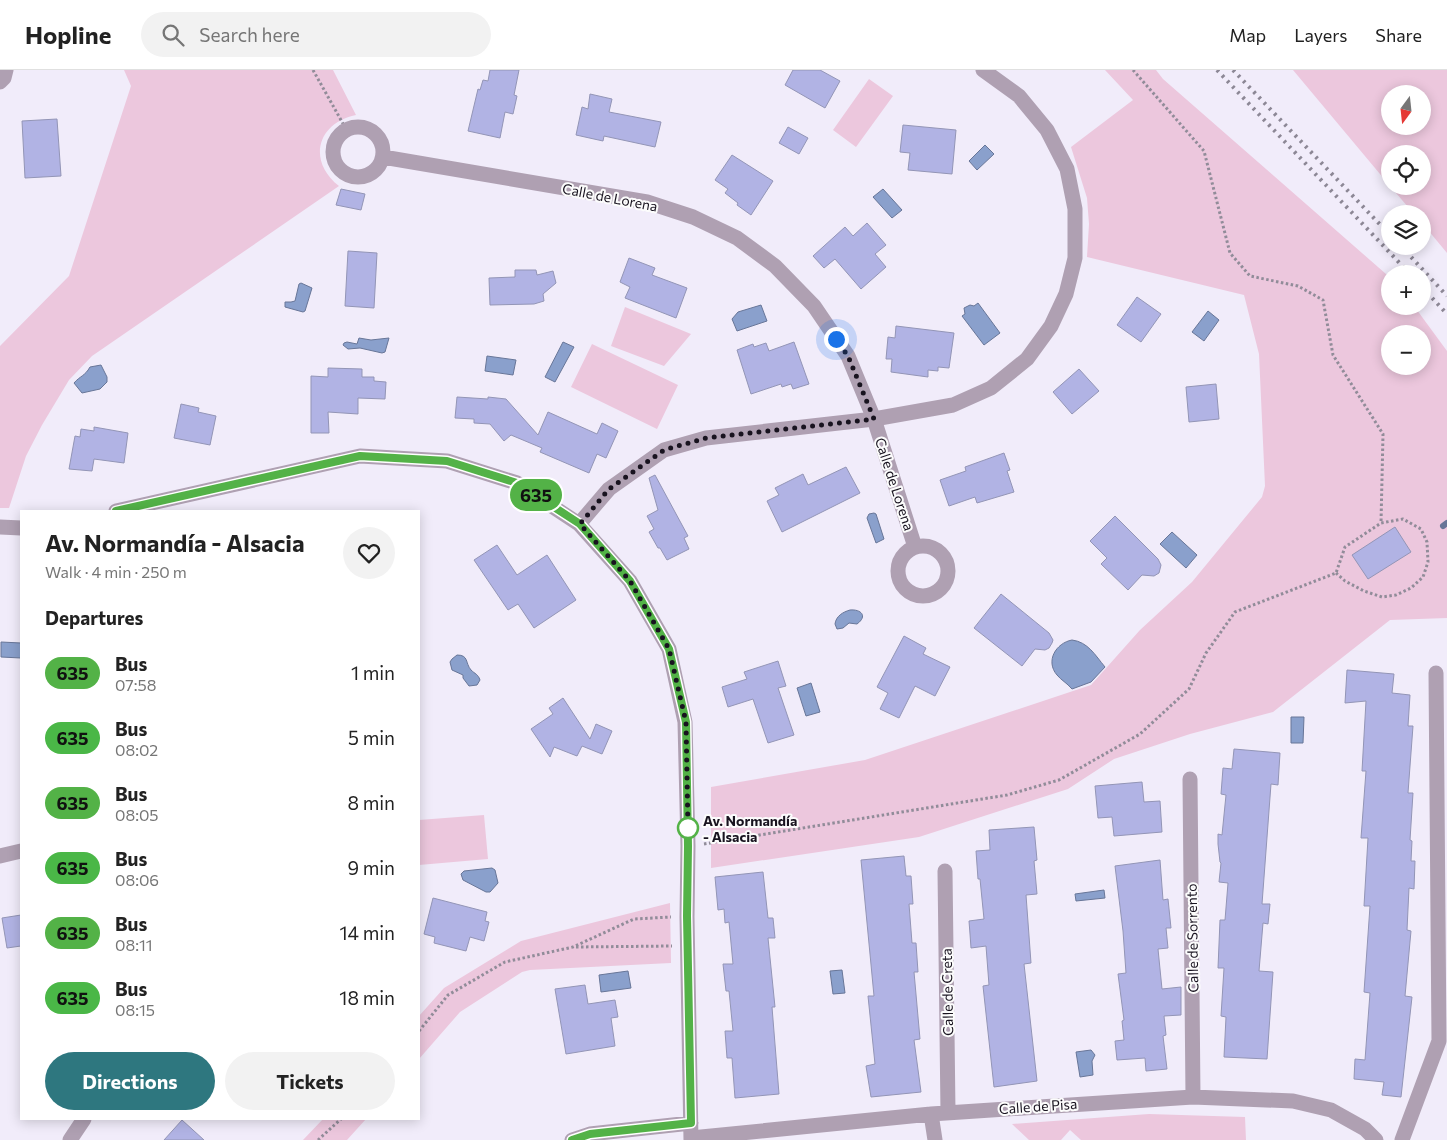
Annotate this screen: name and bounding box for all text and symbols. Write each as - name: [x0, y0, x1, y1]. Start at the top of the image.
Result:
- search box: [141, 12, 491, 57]
- text: Hopline: [25, 20, 111, 49]
- icon: search: [159, 21, 187, 49]
- text: Search here: [199, 23, 300, 46]
- text: Map: [1229, 24, 1266, 46]
- text: Layers: [1294, 24, 1347, 46]
- text: Share: [1375, 24, 1422, 46]
- north arrow: [1381, 85, 1431, 135]
- map controls: [1381, 85, 1431, 375]
- button: locate: [1381, 145, 1431, 195]
- street label: Calle de Lorena: [561, 179, 659, 215]
- button: layers: [1381, 205, 1431, 255]
- button: +: [1381, 265, 1431, 315]
- button: −: [1381, 325, 1431, 375]
- your location: [824, 327, 849, 352]
- street label: Calle de Lorena: [872, 435, 918, 533]
- line badge: 635: [507, 479, 565, 511]
- text: 635: [520, 484, 552, 506]
- button: heart: [343, 527, 395, 579]
- text: Av. Normandía - Alsacia: [45, 528, 305, 557]
- text: Walk · 4 min · 250 m: [45, 562, 187, 581]
- text: Departures: [45, 606, 143, 629]
- text: Bus: [115, 652, 147, 675]
- text: 1 min: [351, 661, 395, 684]
- text: 635: [57, 662, 88, 684]
- text: 07:58: [115, 675, 157, 694]
- text: Bus: [115, 717, 147, 740]
- text: 5 min: [348, 726, 395, 749]
- text: 635: [57, 727, 88, 749]
- text: 08:02: [115, 740, 158, 759]
- text: Bus: [115, 782, 147, 805]
- text: 8 min: [347, 791, 395, 814]
- text: 635: [57, 792, 88, 814]
- text: 08:05: [115, 805, 159, 824]
- place label: Av. Normandía - Alsacia: [703, 812, 797, 845]
- marker: Av. Normandía - Alsacia: [677, 817, 699, 839]
- text: Bus: [115, 847, 147, 870]
- text: 9 min: [347, 856, 395, 879]
- text: 635: [57, 857, 88, 879]
- text: 08:06: [115, 870, 159, 889]
- street label: Calle de Sorrento: [1183, 883, 1201, 993]
- text: Bus: [115, 912, 147, 935]
- text: 14 min: [339, 921, 395, 944]
- text: 635: [57, 922, 88, 944]
- text: 08:11: [115, 935, 153, 954]
- street label: Calle de Creta: [938, 948, 956, 1036]
- text: Bus: [115, 977, 147, 1000]
- text: 18 min: [339, 986, 395, 1009]
- text: 635: [57, 987, 88, 1009]
- text: 08:15: [115, 1000, 155, 1019]
- button: Directions: [45, 1052, 215, 1110]
- button: Tickets: [225, 1052, 395, 1110]
- street label: Calle de Pisa: [998, 1095, 1078, 1117]

